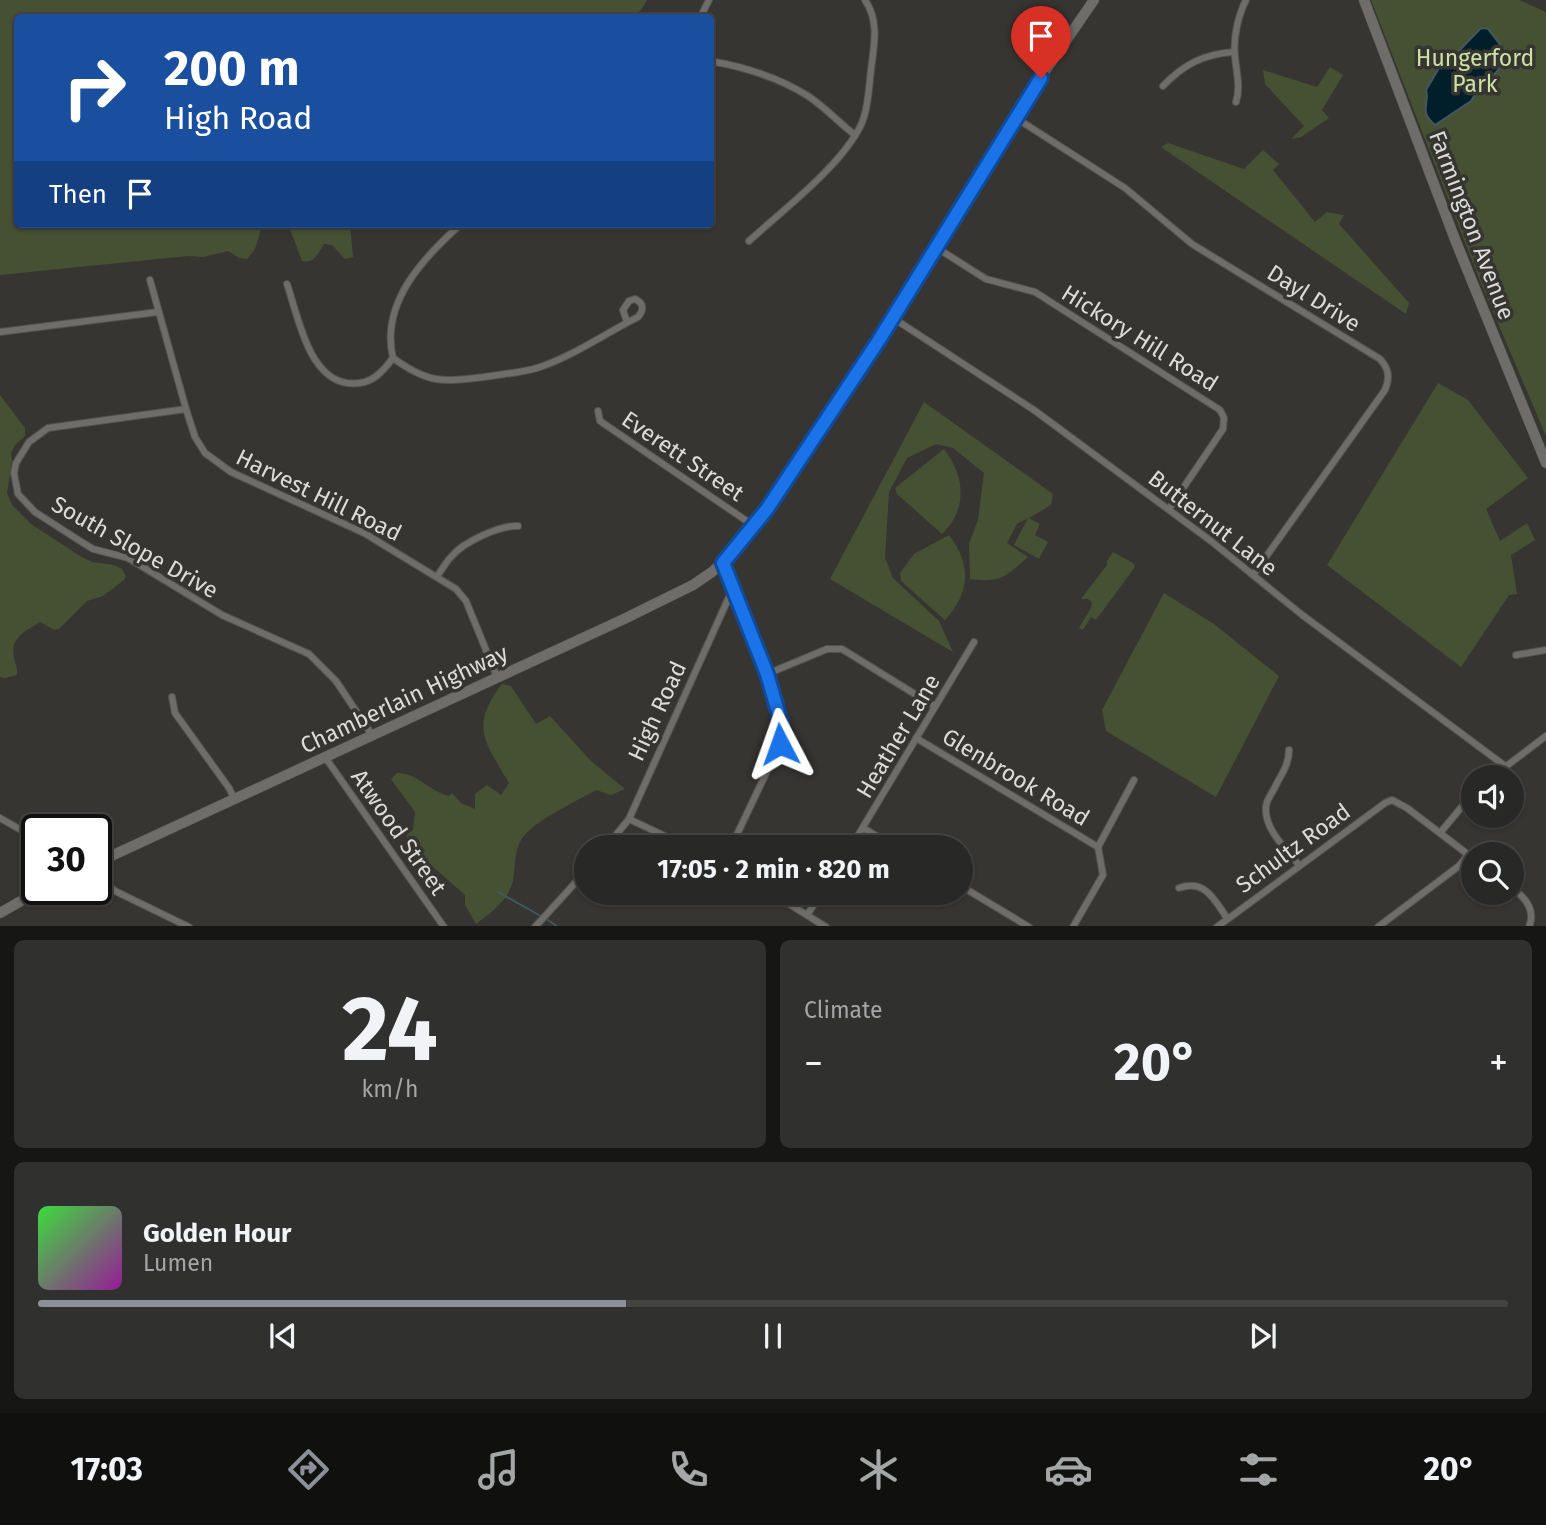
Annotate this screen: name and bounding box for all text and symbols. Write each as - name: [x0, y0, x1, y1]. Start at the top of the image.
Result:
- pin: [1011, 6, 1071, 78]
- icon: arrive: [1022, 17, 1060, 55]
- text: 200 m: [164, 39, 300, 98]
- icon: right: [49, 42, 140, 133]
- park label: Hungerford Park: [1416, 44, 1534, 98]
- text: High Road: [164, 99, 312, 137]
- street label: Farmington Avenue: [1423, 127, 1521, 323]
- icon: arrive: [121, 175, 159, 213]
- text: Then: [49, 179, 107, 210]
- street label: Dayl Drive: [1262, 258, 1366, 338]
- street label: Hickory Hill Road: [1057, 279, 1223, 397]
- street label: Everett Street: [617, 405, 750, 508]
- street label: Harvest Hill Road: [232, 443, 406, 547]
- street label: Butternut Lane: [1143, 464, 1283, 582]
- street label: South Slope Drive: [47, 490, 223, 604]
- street label: Chamberlain Highway: [296, 638, 513, 759]
- street label: High Road: [622, 657, 692, 765]
- street label: Heather Lane: [850, 669, 946, 803]
- position arrow: [743, 707, 817, 781]
- street label: Glenbrook Road: [937, 722, 1095, 832]
- street label: Atwood Street: [345, 764, 453, 901]
- map controls: [1461, 765, 1524, 905]
- button: sound: [1461, 765, 1524, 828]
- street label: Schultz Road: [1230, 797, 1356, 899]
- speed limit sign: 30: [21, 814, 112, 905]
- button: search: [1461, 842, 1524, 905]
- text: 17:05 · 2 min · 820 m: [657, 854, 890, 885]
- text: 24: [342, 975, 438, 1084]
- text: Climate: [804, 996, 883, 1024]
- text: 20°: [1114, 1031, 1198, 1094]
- text: −: [804, 1040, 823, 1086]
- text: +: [1489, 1040, 1508, 1086]
- text: km/h: [362, 1075, 418, 1103]
- text: Golden Hour: [143, 1218, 291, 1249]
- text: Lumen: [143, 1249, 213, 1277]
- icon: previous: [264, 1317, 302, 1355]
- icon: pause: [754, 1317, 792, 1355]
- icon: next: [1244, 1317, 1282, 1355]
- icon: directions: [284, 1445, 333, 1494]
- icon: music: [474, 1445, 523, 1494]
- icon: phone: [664, 1445, 713, 1494]
- icon: climate: [854, 1445, 903, 1494]
- icon: car: [1044, 1445, 1093, 1494]
- icon: filters: [1234, 1445, 1283, 1494]
- text: 17:03: [70, 1450, 143, 1488]
- text: 20°: [1424, 1450, 1476, 1488]

